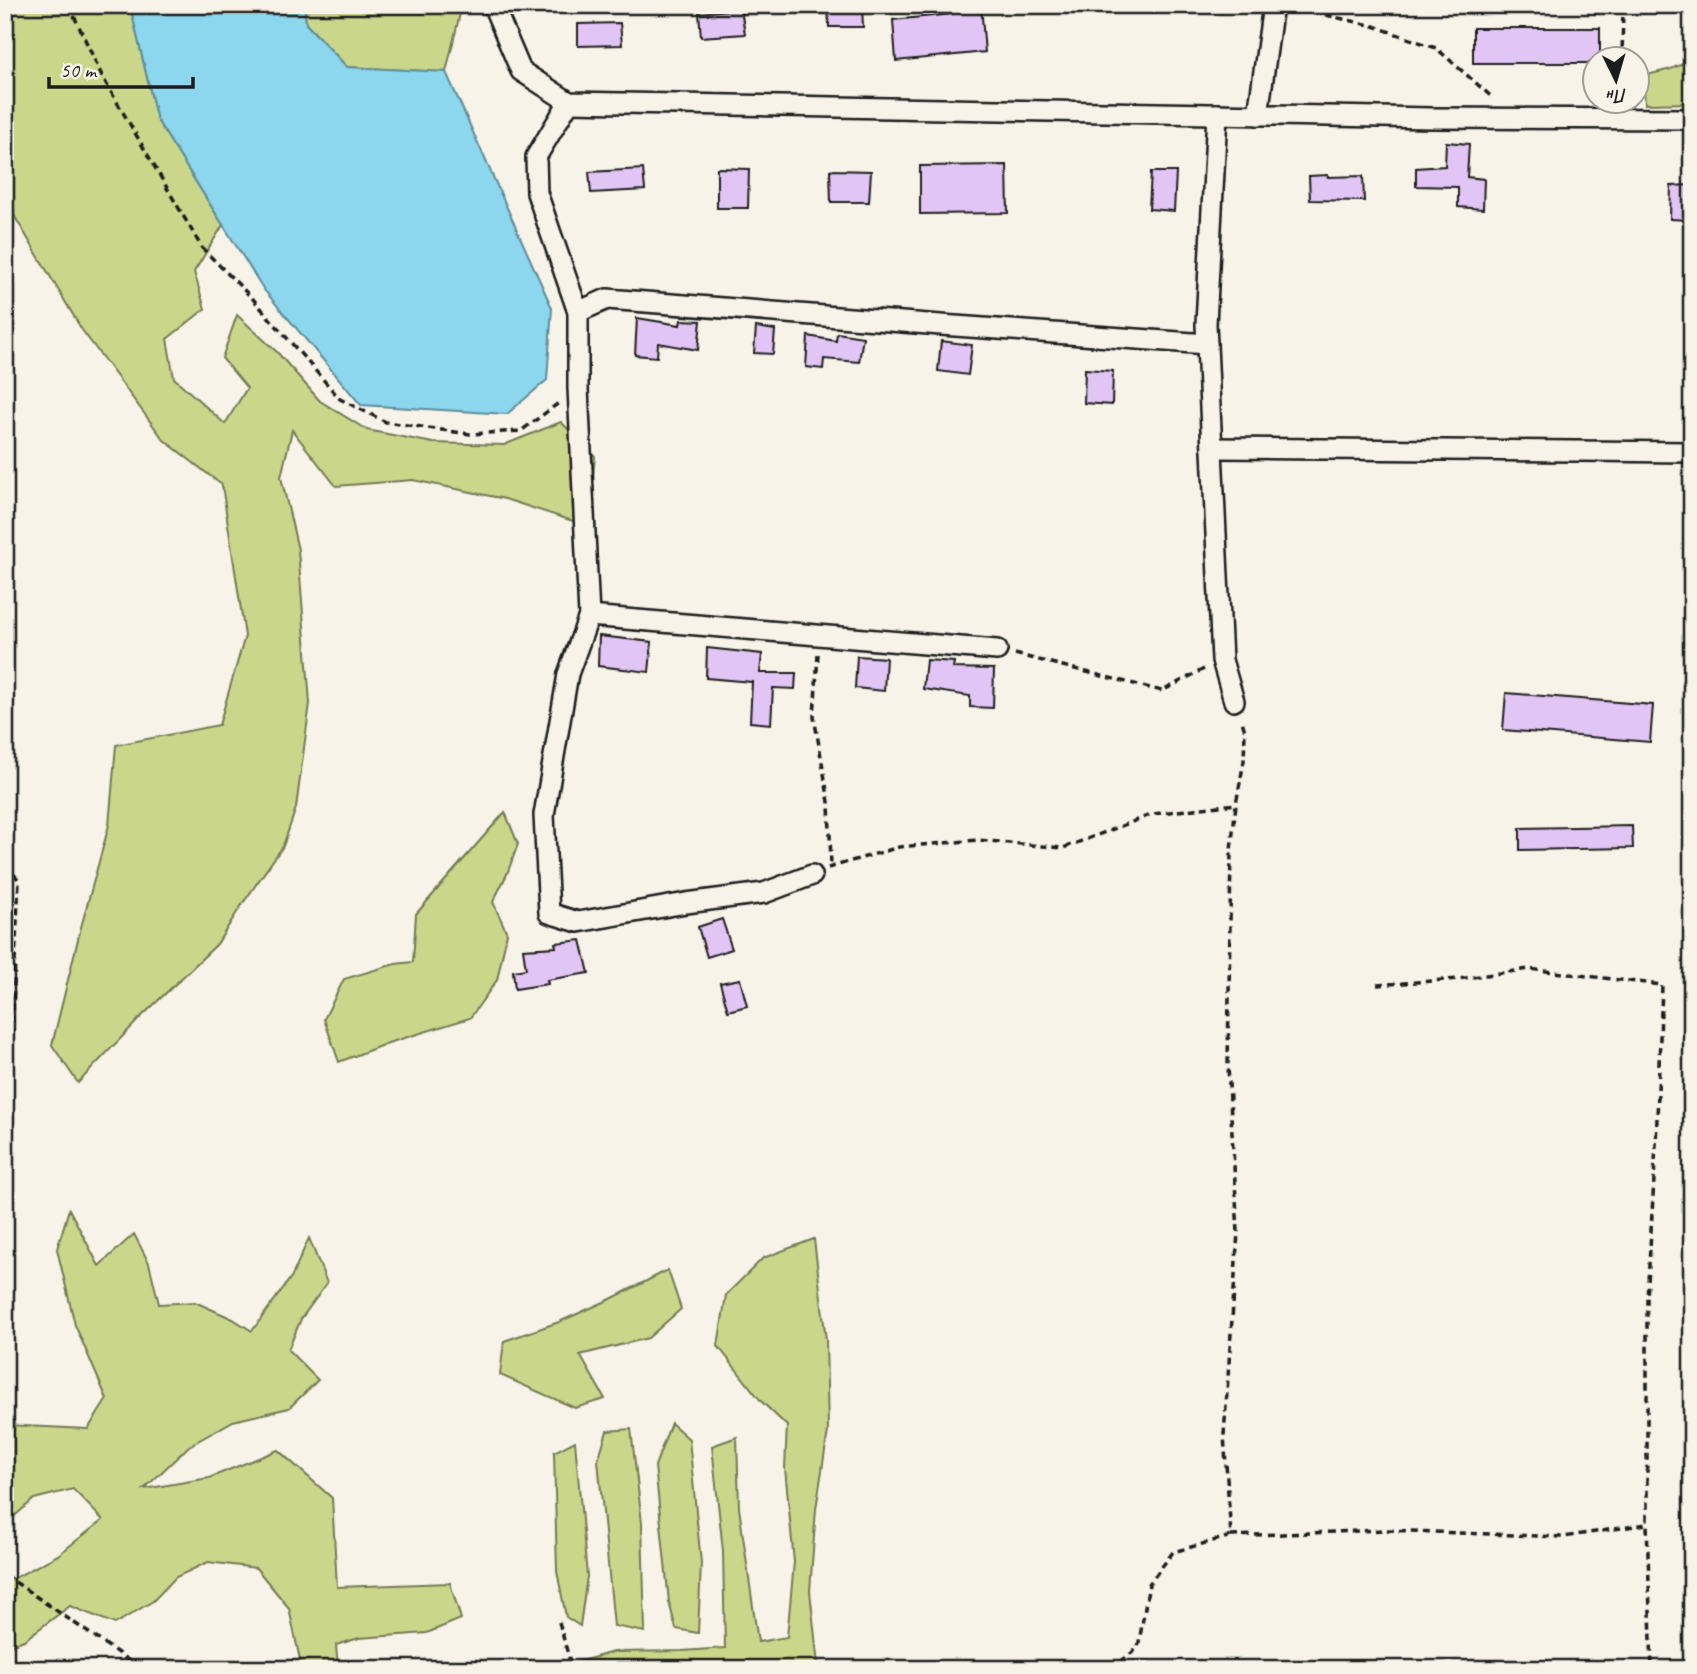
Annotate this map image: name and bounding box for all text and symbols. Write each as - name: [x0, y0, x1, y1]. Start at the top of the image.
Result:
- scale bar: [49, 46, 192, 90]
- north arrow: [1582, 46, 1652, 116]
- text: 50 m: [60, 57, 98, 83]
- text: Пн: [1605, 83, 1628, 109]

